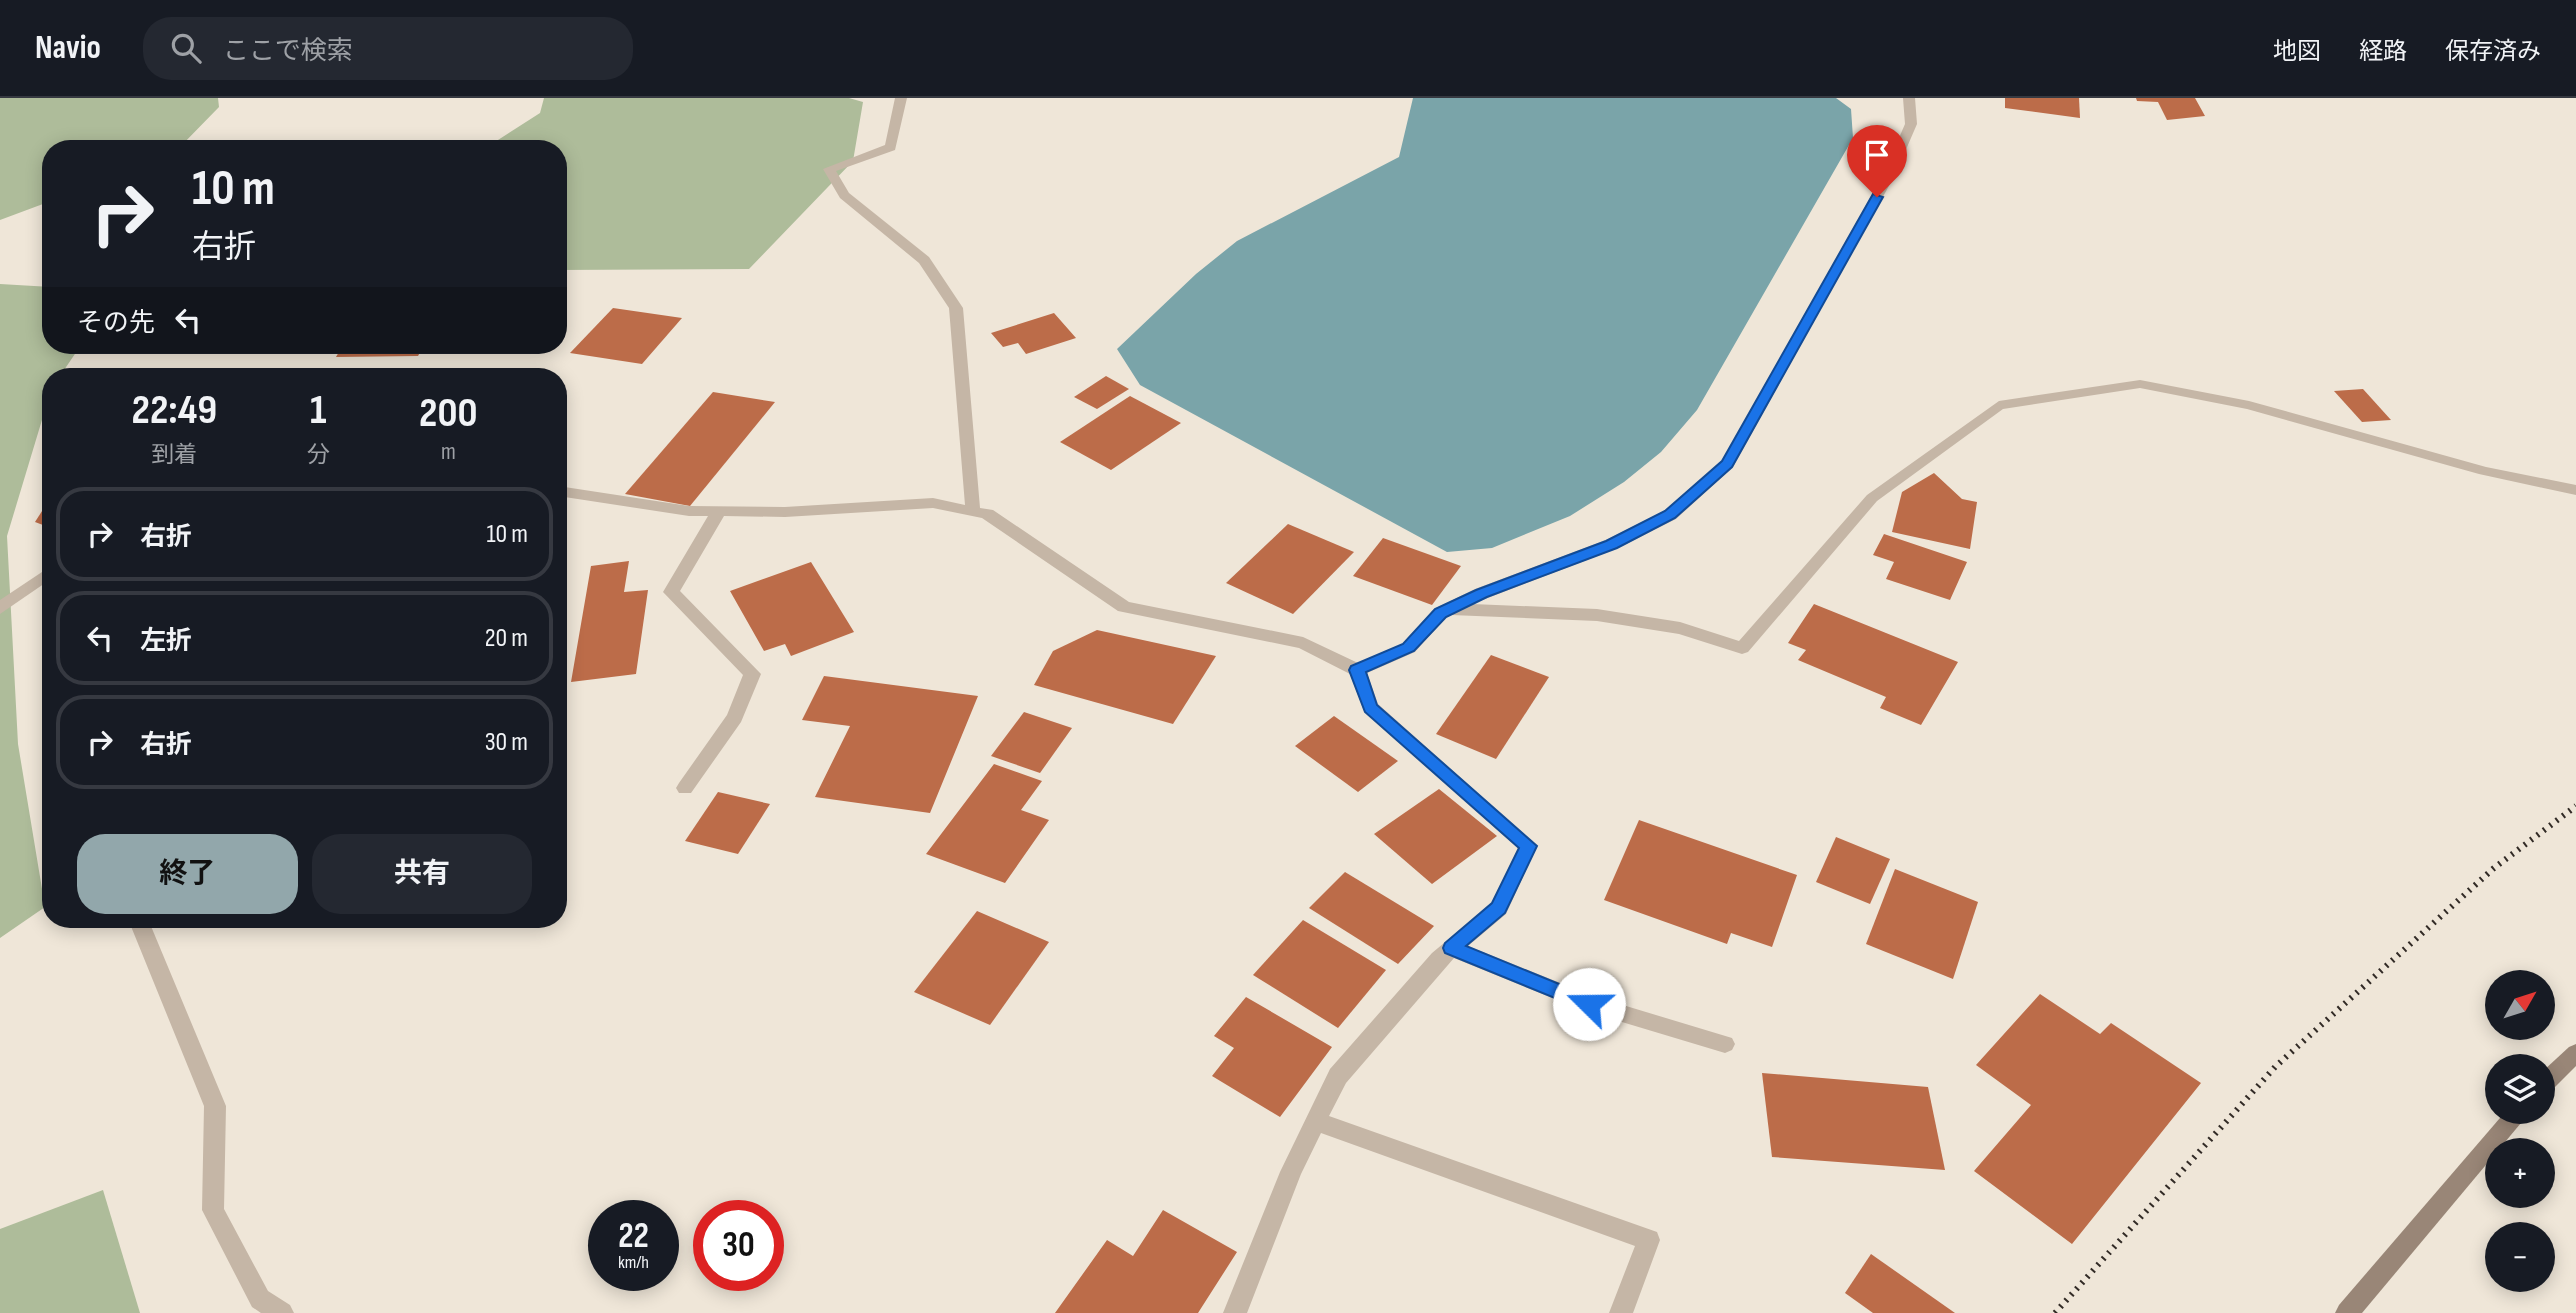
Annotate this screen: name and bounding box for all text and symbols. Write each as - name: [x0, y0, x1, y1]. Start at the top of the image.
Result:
- search box: [143, 17, 633, 80]
- text: Navio: [35, 28, 101, 68]
- icon: search: [167, 29, 205, 67]
- text: ここで検索: [223, 36, 353, 67]
- text: 地図: [2273, 37, 2321, 66]
- text: 経路: [2359, 37, 2407, 66]
- text: 保存済み: [2445, 37, 2541, 66]
- pin: [1847, 125, 1907, 197]
- icon: arrive: [1858, 136, 1896, 174]
- text: 10 m: [192, 160, 275, 219]
- icon: right: [77, 168, 168, 259]
- text: 右折: [192, 228, 256, 267]
- icon: left: [169, 301, 207, 339]
- text: その先: [77, 308, 155, 339]
- text: 22:49: [131, 385, 217, 436]
- text: 1: [310, 385, 326, 436]
- text: 200: [419, 388, 477, 439]
- text: m: [441, 438, 456, 466]
- text: 到着: [151, 441, 197, 469]
- text: 分: [307, 441, 330, 469]
- icon: right: [81, 515, 119, 553]
- text: 10 m: [486, 519, 528, 550]
- text: 右折: [140, 522, 192, 553]
- icon: left: [81, 619, 119, 657]
- text: 20 m: [485, 623, 528, 654]
- text: 左折: [140, 626, 192, 657]
- icon: right: [81, 723, 119, 761]
- text: 30 m: [485, 727, 528, 758]
- text: 右折: [140, 730, 192, 761]
- button: 終了: [77, 834, 298, 914]
- button: 共有: [312, 834, 532, 914]
- position arrow: [1552, 967, 1626, 1041]
- north arrow: [2485, 970, 2555, 1040]
- map controls: [2485, 970, 2555, 1292]
- button: layers: [2485, 1054, 2555, 1124]
- button: +: [2485, 1138, 2555, 1208]
- speed limit sign: 30: [693, 1200, 784, 1291]
- text: 22: [618, 1215, 649, 1258]
- button: −: [2485, 1222, 2555, 1292]
- text: km/h: [618, 1252, 649, 1273]

